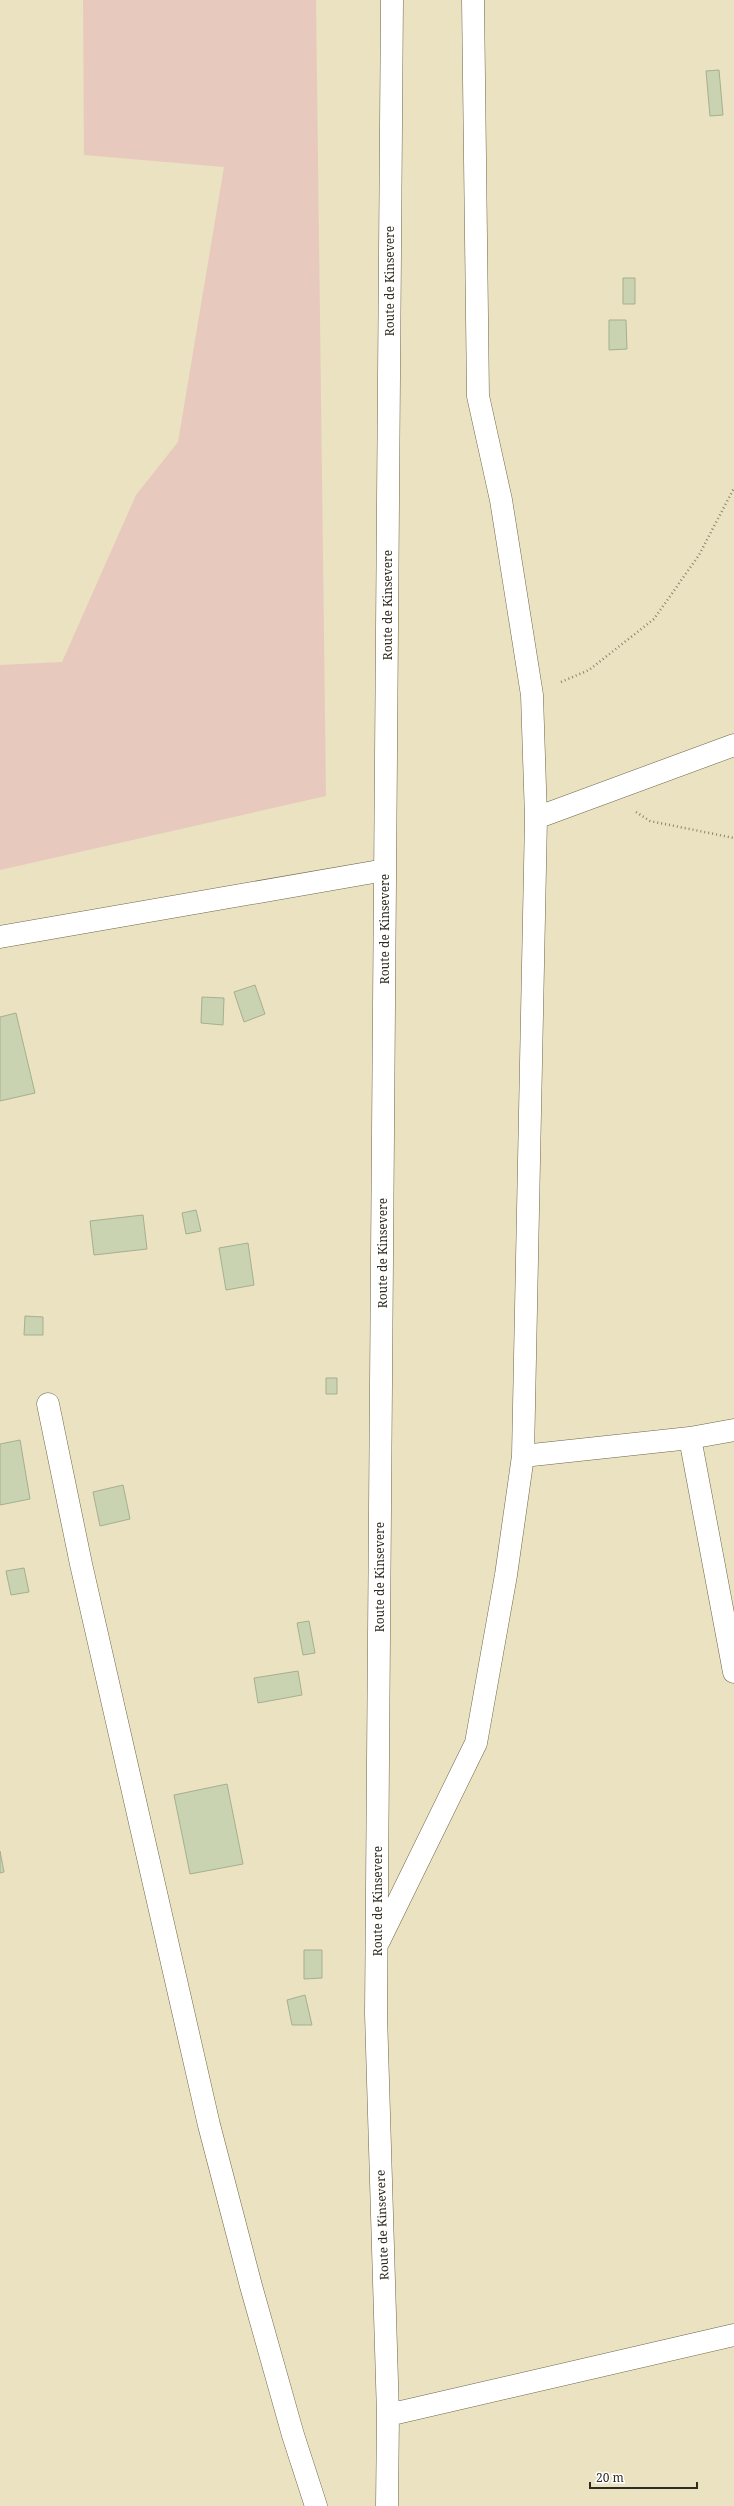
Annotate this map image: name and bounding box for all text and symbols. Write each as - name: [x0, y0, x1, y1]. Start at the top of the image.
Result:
- street label: Route de Kinsevere: [381, 226, 398, 336]
- street label: Route de Kinsevere: [379, 550, 396, 660]
- street label: Route de Kinsevere: [376, 874, 393, 984]
- street label: Route de Kinsevere: [374, 1198, 391, 1308]
- street label: Route de Kinsevere: [371, 1522, 388, 1632]
- street label: Route de Kinsevere: [369, 1846, 386, 1956]
- street label: Route de Kinsevere: [372, 2170, 392, 2280]
- scale bar: [590, 2464, 697, 2490]
- text: 20 m: [596, 2469, 624, 2486]

